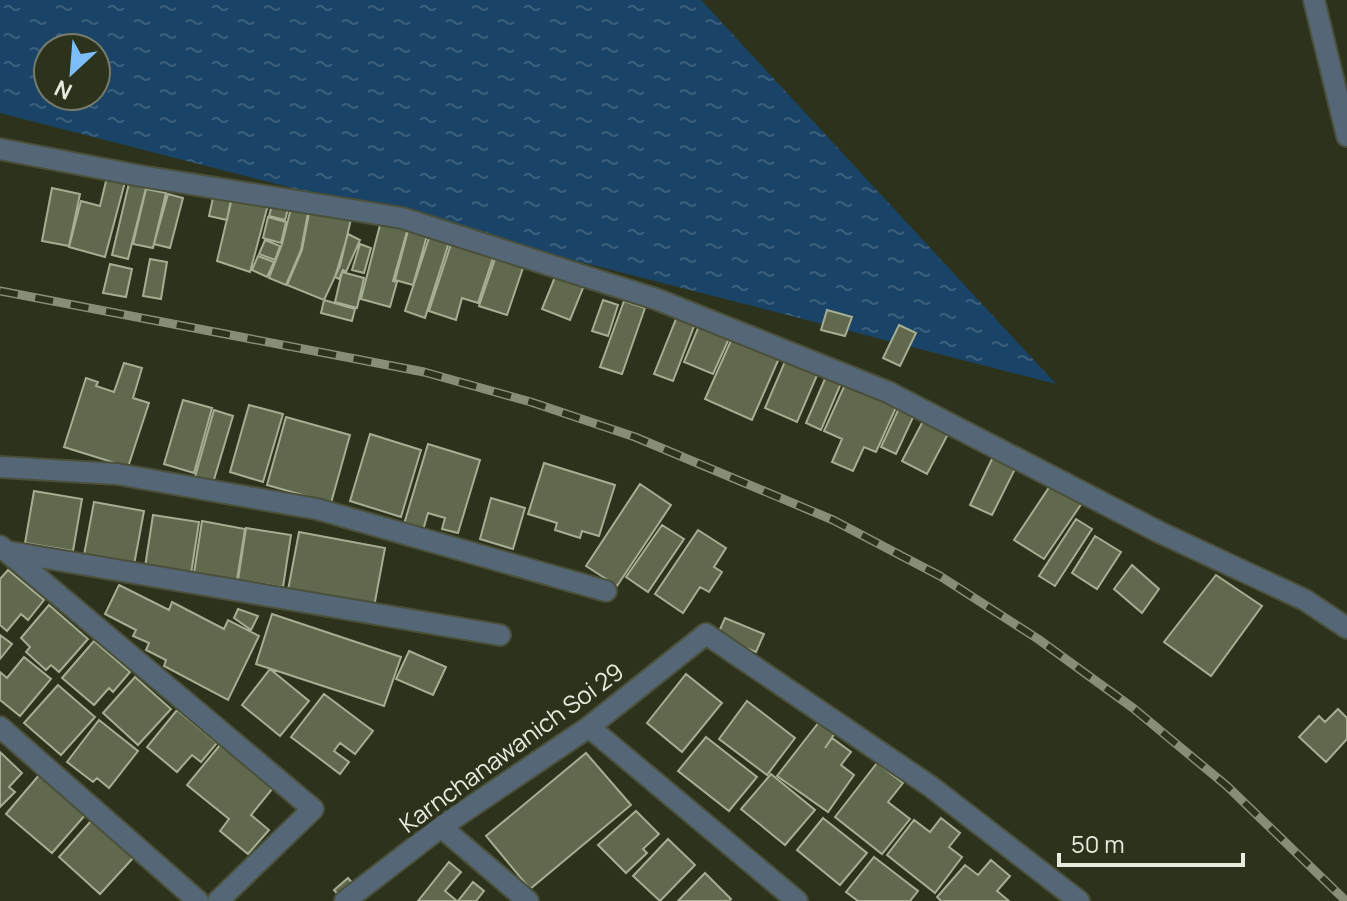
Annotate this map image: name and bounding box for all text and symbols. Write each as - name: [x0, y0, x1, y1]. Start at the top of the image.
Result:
- north arrow: [32, 32, 112, 112]
- text: N: [50, 73, 77, 107]
- street label: Karnchanawanich Soi 29: [392, 654, 630, 840]
- scale bar: [1059, 817, 1243, 867]
- text: 50 m: [1071, 827, 1125, 860]

